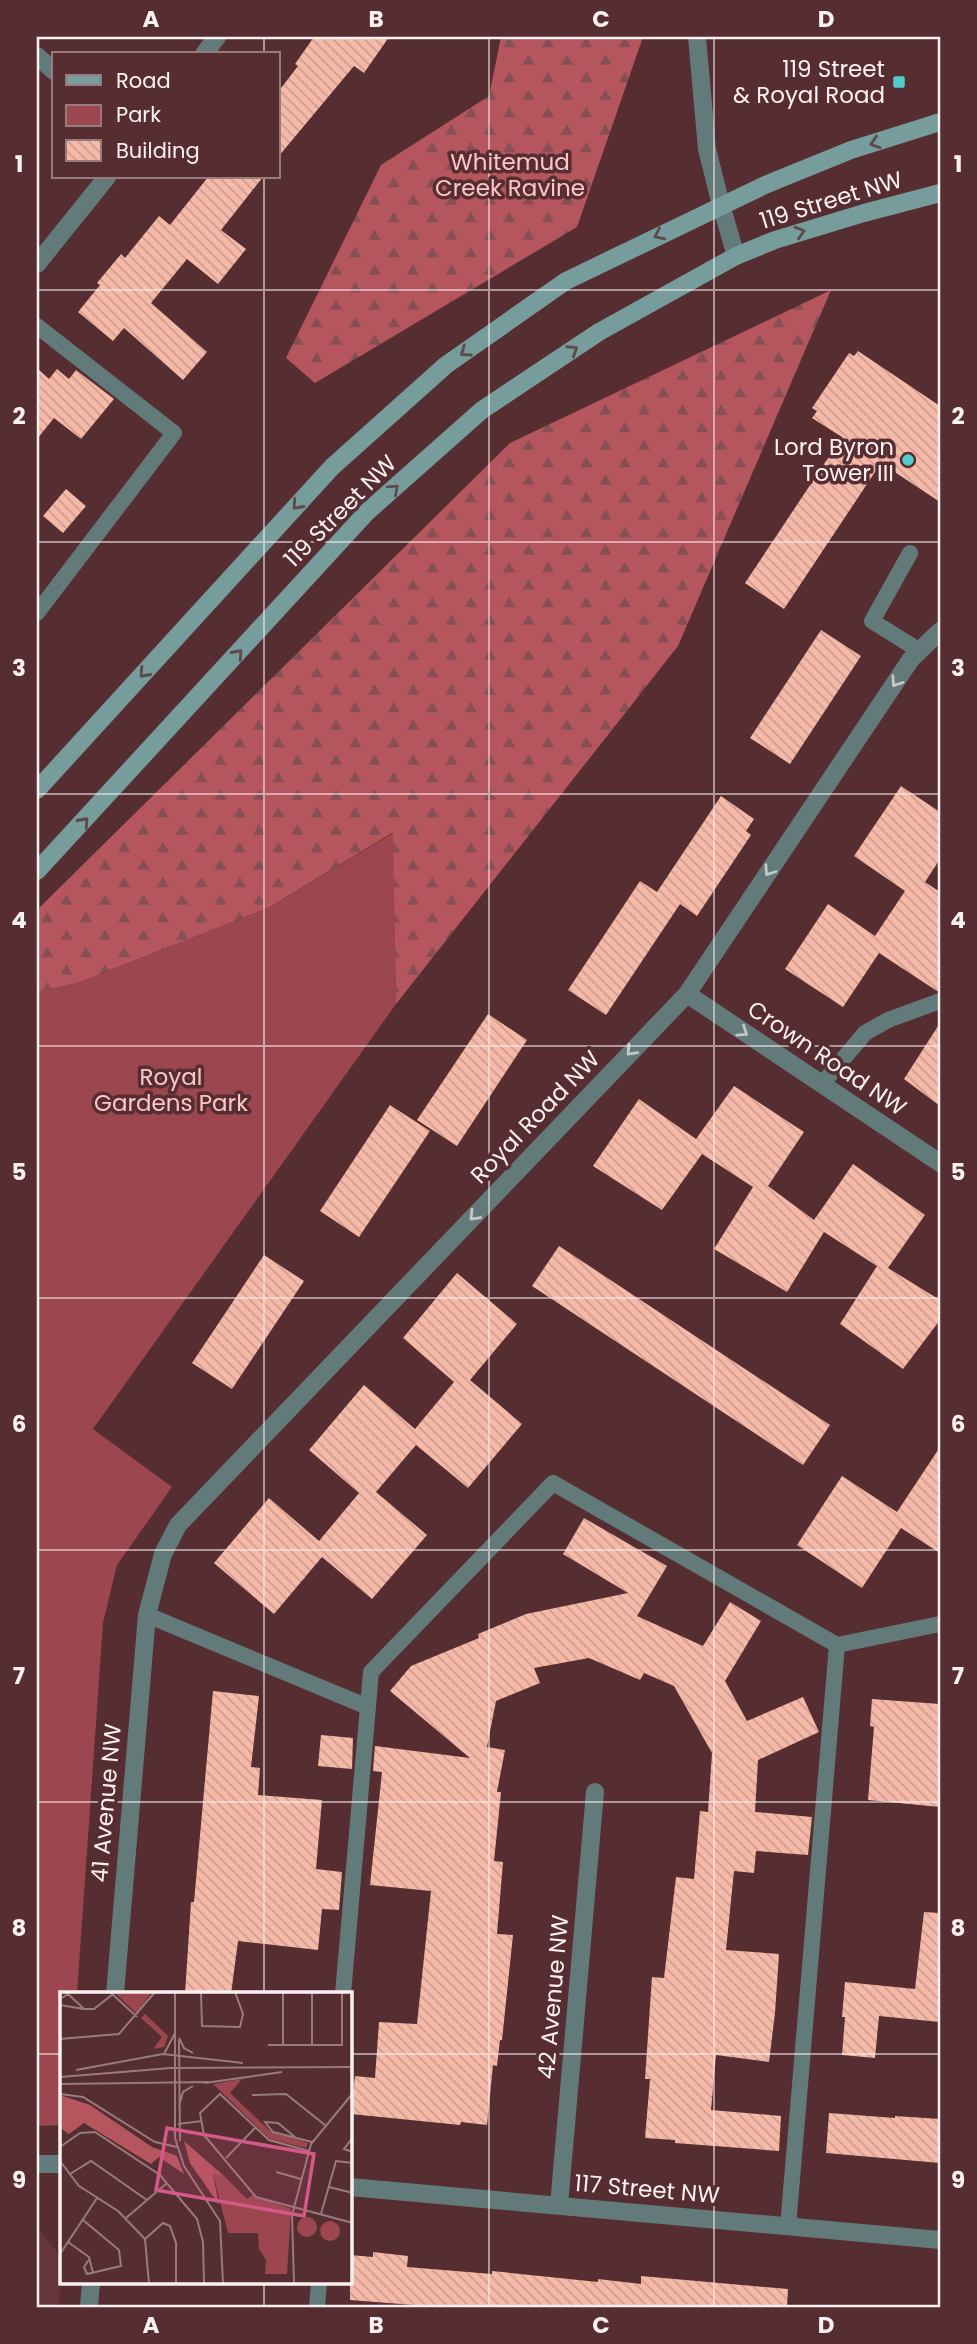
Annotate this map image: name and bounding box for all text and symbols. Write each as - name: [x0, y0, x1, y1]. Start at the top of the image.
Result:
- text: A: [143, 3, 160, 35]
- text: B: [368, 3, 384, 35]
- text: C: [592, 3, 610, 35]
- text: D: [818, 3, 834, 35]
- legend: [52, 52, 280, 178]
- place label: 119 Street & Royal Road: [733, 53, 885, 111]
- text: Road: [116, 66, 171, 95]
- marker: 119 Street & Royal Road: [891, 74, 907, 90]
- text: Park: [116, 100, 161, 129]
- one-way arrow: [870, 134, 882, 149]
- text: Building: [116, 136, 200, 165]
- park label: Whitemud Creek Ravine: [435, 146, 585, 204]
- text: 1: [15, 148, 23, 180]
- text: 1: [954, 148, 962, 180]
- street label: 119 Street NW: [756, 163, 906, 237]
- one-way arrow: [794, 226, 806, 241]
- one-way arrow: [654, 227, 666, 241]
- one-way arrow: [460, 344, 473, 356]
- one-way arrow: [565, 345, 578, 358]
- text: 2: [12, 400, 26, 432]
- text: 2: [951, 400, 965, 432]
- place label: Lord Byron Tower III: [774, 431, 894, 489]
- street label: 119 Street NW: [277, 448, 403, 574]
- marker: Lord Byron Tower III: [900, 452, 916, 468]
- one-way arrow: [386, 484, 399, 497]
- one-way arrow: [293, 497, 305, 510]
- one-way arrow: [229, 649, 242, 662]
- text: 3: [12, 652, 26, 684]
- text: 3: [951, 652, 965, 684]
- one-way arrow: [139, 665, 152, 678]
- one-way arrow: [892, 674, 904, 687]
- one-way arrow: [76, 817, 88, 830]
- one-way arrow: [765, 863, 777, 876]
- text: 4: [11, 904, 27, 936]
- text: 4: [950, 904, 966, 936]
- street label: Crown Road NW: [741, 993, 913, 1123]
- one-way arrow: [736, 1023, 749, 1036]
- street label: Royal Road NW: [463, 1043, 607, 1191]
- one-way arrow: [627, 1043, 640, 1056]
- park label: Royal Gardens Park: [94, 1061, 248, 1119]
- text: 5: [12, 1156, 26, 1188]
- text: 5: [951, 1156, 965, 1188]
- one-way arrow: [469, 1207, 482, 1220]
- text: 6: [12, 1408, 26, 1440]
- text: 6: [951, 1408, 965, 1440]
- text: 7: [13, 1660, 25, 1692]
- text: 7: [952, 1660, 964, 1692]
- street label: 41 Avenue NW: [83, 1722, 129, 1884]
- text: 8: [12, 1912, 26, 1944]
- text: 8: [951, 1912, 965, 1944]
- street label: 42 Avenue NW: [530, 1913, 576, 2081]
- inset map: [60, 1992, 352, 2284]
- text: 9: [12, 2164, 26, 2196]
- text: 9: [951, 2164, 965, 2196]
- street label: 117 Street NW: [573, 2167, 721, 2211]
- text: A: [143, 2309, 160, 2341]
- text: B: [368, 2309, 384, 2341]
- text: C: [592, 2309, 610, 2341]
- text: D: [818, 2309, 834, 2341]

